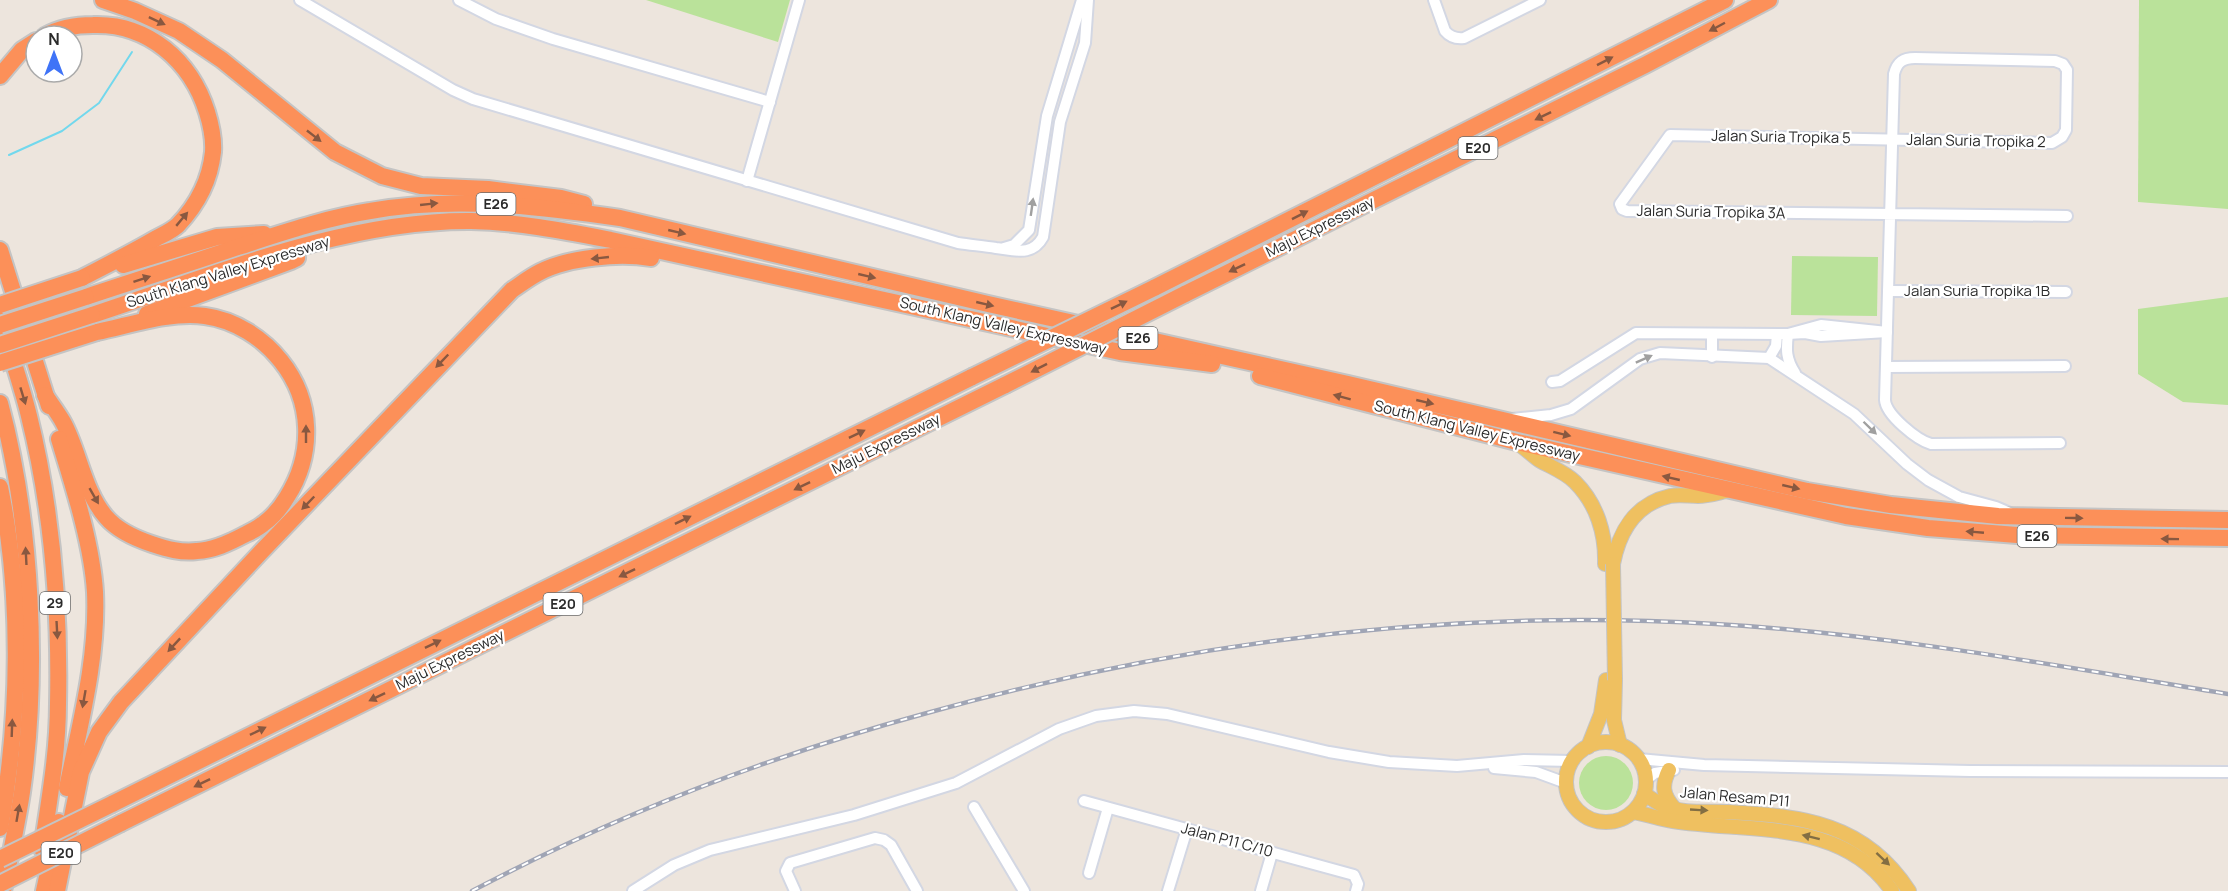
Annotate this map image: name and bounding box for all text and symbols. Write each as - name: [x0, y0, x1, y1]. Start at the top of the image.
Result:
- one-way arrow: [149, 17, 166, 26]
- one-way arrow: [1708, 22, 1726, 32]
- north arrow: [24, 24, 84, 84]
- text: N: [48, 28, 60, 50]
- one-way arrow: [1597, 56, 1614, 65]
- one-way arrow: [1535, 111, 1552, 120]
- street label: Jalan Suria Tropika 5: [1711, 125, 1851, 148]
- one-way arrow: [306, 129, 322, 142]
- street label: Jalan Suria Tropika 2: [1906, 129, 2046, 152]
- road number: E20: [1458, 137, 1498, 159]
- street label: Maju Expressway: [1262, 191, 1378, 262]
- road number: E26: [476, 193, 516, 215]
- one-way arrow: [1028, 198, 1037, 217]
- one-way arrow: [420, 200, 439, 209]
- street label: Jalan Suria Tropika 3A: [1636, 200, 1786, 223]
- one-way arrow: [1291, 210, 1309, 220]
- one-way arrow: [176, 211, 189, 227]
- one-way arrow: [668, 227, 687, 237]
- street label: South Klang Valley Expressway: [124, 231, 332, 312]
- one-way arrow: [591, 253, 610, 263]
- one-way arrow: [1228, 263, 1245, 273]
- one-way arrow: [858, 272, 877, 281]
- one-way arrow: [133, 273, 151, 283]
- street label: Jalan Suria Tropika 1B: [1904, 280, 2050, 301]
- street label: South Klang Valley Expressway: [898, 292, 1109, 360]
- one-way arrow: [976, 299, 994, 309]
- one-way arrow: [1110, 301, 1127, 310]
- road number: E26: [1118, 327, 1158, 349]
- one-way arrow: [436, 354, 450, 368]
- one-way arrow: [1635, 354, 1653, 364]
- one-way arrow: [1030, 363, 1047, 373]
- one-way arrow: [19, 387, 28, 405]
- one-way arrow: [1333, 392, 1351, 402]
- street label: South Klang Valley Expressway: [1372, 395, 1582, 466]
- one-way arrow: [1416, 398, 1435, 407]
- street label: Maju Expressway: [828, 408, 944, 479]
- one-way arrow: [1862, 421, 1876, 435]
- one-way arrow: [301, 424, 311, 443]
- one-way arrow: [849, 429, 866, 438]
- one-way arrow: [1553, 430, 1571, 440]
- one-way arrow: [1662, 472, 1680, 482]
- one-way arrow: [793, 481, 810, 491]
- one-way arrow: [1781, 483, 1800, 493]
- one-way arrow: [88, 488, 99, 504]
- one-way arrow: [301, 495, 315, 510]
- one-way arrow: [2065, 513, 2084, 522]
- one-way arrow: [674, 516, 691, 525]
- road number: E26: [2018, 525, 2056, 547]
- one-way arrow: [1965, 527, 1984, 537]
- one-way arrow: [2160, 534, 2179, 544]
- one-way arrow: [22, 546, 31, 565]
- one-way arrow: [618, 567, 636, 577]
- road number: 29: [40, 592, 70, 614]
- road number: E20: [544, 593, 582, 615]
- one-way arrow: [52, 620, 62, 639]
- street label: Maju Expressway: [392, 624, 508, 695]
- one-way arrow: [168, 637, 182, 651]
- one-way arrow: [424, 640, 441, 649]
- one-way arrow: [80, 689, 89, 708]
- one-way arrow: [368, 691, 386, 701]
- one-way arrow: [8, 719, 17, 738]
- one-way arrow: [250, 726, 267, 736]
- one-way arrow: [194, 779, 211, 788]
- street label: Jalan Resam P11: [1679, 781, 1791, 812]
- one-way arrow: [14, 803, 23, 822]
- one-way arrow: [1689, 806, 1708, 815]
- street label: Jalan P11 C/10: [1179, 817, 1275, 862]
- one-way arrow: [1802, 831, 1820, 841]
- road number: E20: [42, 842, 80, 864]
- one-way arrow: [1876, 852, 1891, 866]

